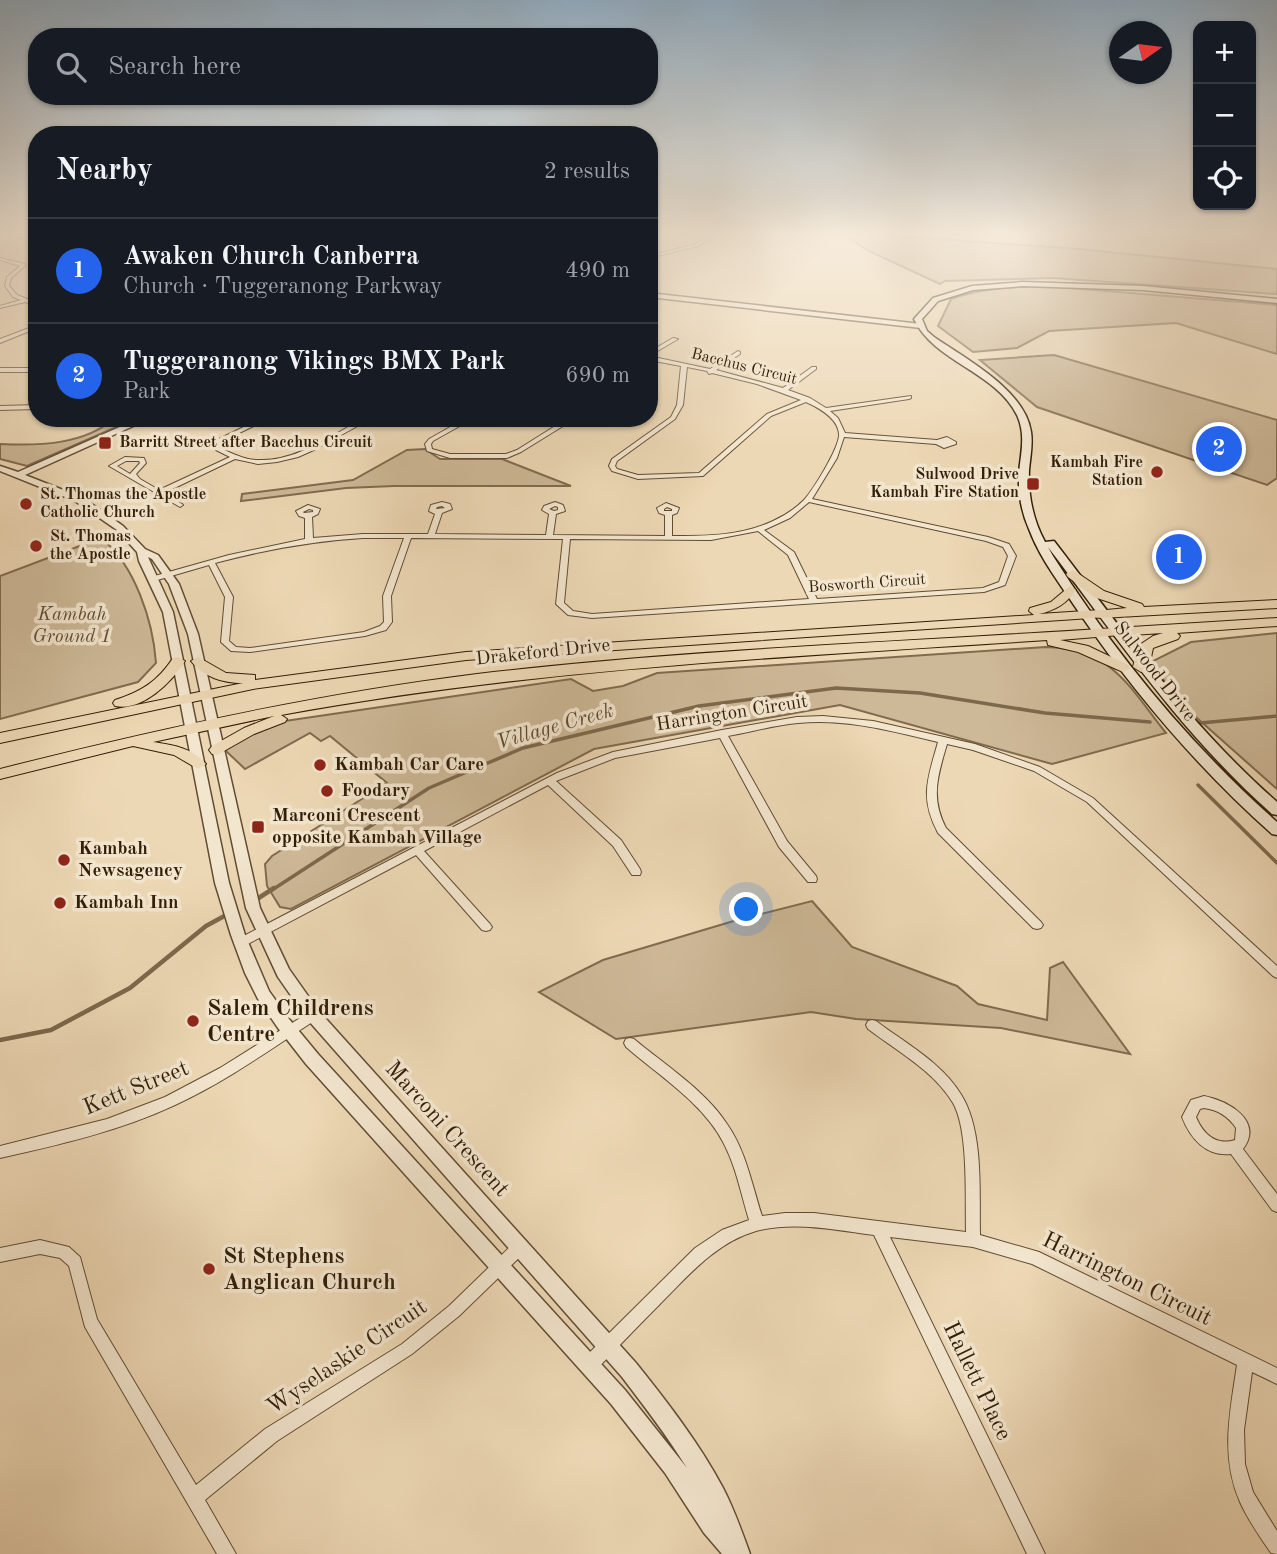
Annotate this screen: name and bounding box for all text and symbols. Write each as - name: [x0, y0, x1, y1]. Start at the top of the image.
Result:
- north arrow: [1109, 21, 1172, 84]
- map controls: [1193, 21, 1256, 210]
- button: +: [1193, 21, 1256, 84]
- search box: [28, 28, 658, 105]
- icon: search: [52, 48, 90, 86]
- text: Search here: [108, 54, 241, 80]
- button: −: [1193, 84, 1256, 147]
- button: locate: [1193, 147, 1256, 210]
- text: Nearby: [56, 156, 153, 186]
- text: 2 results: [544, 160, 630, 183]
- text: Awaken Church Canberra: [123, 244, 419, 270]
- text: 1: [72, 259, 86, 282]
- text: 490 m: [565, 259, 630, 282]
- text: Church · Tuggeranong Parkway: [123, 275, 442, 298]
- street label: Bacchus Circuit: [689, 346, 799, 388]
- text: Tuggeranong Vikings BMX Park: [123, 349, 505, 375]
- text: 2: [72, 364, 86, 387]
- text: 690 m: [565, 364, 630, 387]
- text: Park: [123, 380, 170, 403]
- pin: 2: [1196, 423, 1242, 475]
- marker: Barritt Street after Bacchus Circuit: [97, 435, 113, 451]
- place label: Barritt Street after Bacchus Circuit: [119, 435, 373, 451]
- place label: Kambah Fire Station: [1050, 455, 1143, 489]
- marker: Kambah Fire Station: [1149, 464, 1165, 480]
- place label: Sulwood Drive Kambah Fire Station: [870, 467, 1019, 501]
- marker: Sulwood Drive Kambah Fire Station: [1025, 476, 1041, 492]
- place label: St. Thomas the Apostle Catholic Church: [40, 487, 206, 521]
- marker: St. Thomas the Apostle Catholic Church: [18, 496, 34, 512]
- place label: St. Thomas the Apostle: [50, 529, 131, 563]
- pin: 1: [1156, 531, 1202, 583]
- marker: St. Thomas the Apostle: [28, 538, 44, 554]
- street label: Bosworth Circuit: [808, 572, 927, 596]
- park label: Kambah Ground 1: [32, 606, 112, 647]
- street label: Sulwood Drive: [1109, 619, 1199, 725]
- street label: Drakeford Drive: [475, 636, 611, 670]
- street label: Harrington Circuit: [655, 693, 809, 735]
- water label: Village Creek: [494, 700, 616, 754]
- place label: Kambah Car Care: [334, 756, 484, 775]
- marker: Kambah Car Care: [312, 757, 328, 773]
- place label: Foodary: [341, 782, 410, 801]
- marker: Foodary: [319, 783, 335, 799]
- place label: Marconi Crescent opposite Kambah Village: [272, 807, 482, 848]
- marker: Marconi Crescent opposite Kambah Village: [250, 819, 266, 835]
- place label: Kambah Newsagency: [78, 840, 183, 881]
- marker: Kambah Newsagency: [56, 852, 72, 868]
- your location: [729, 892, 763, 926]
- place label: Kambah Inn: [74, 894, 179, 913]
- marker: Kambah Inn: [52, 895, 68, 911]
- place label: Salem Childrens Centre: [207, 997, 374, 1046]
- marker: Salem Childrens Centre: [185, 1013, 201, 1029]
- street label: Kett Street: [80, 1056, 192, 1120]
- street label: Marconi Crescent: [381, 1057, 513, 1201]
- street label: Harrington Circuit: [1039, 1228, 1215, 1330]
- place label: St Stephens Anglican Church: [223, 1245, 396, 1294]
- marker: St Stephens Anglican Church: [201, 1261, 217, 1277]
- street label: Wyselaskie Circuit: [263, 1295, 431, 1419]
- street label: Hallett Place: [938, 1318, 1016, 1444]

